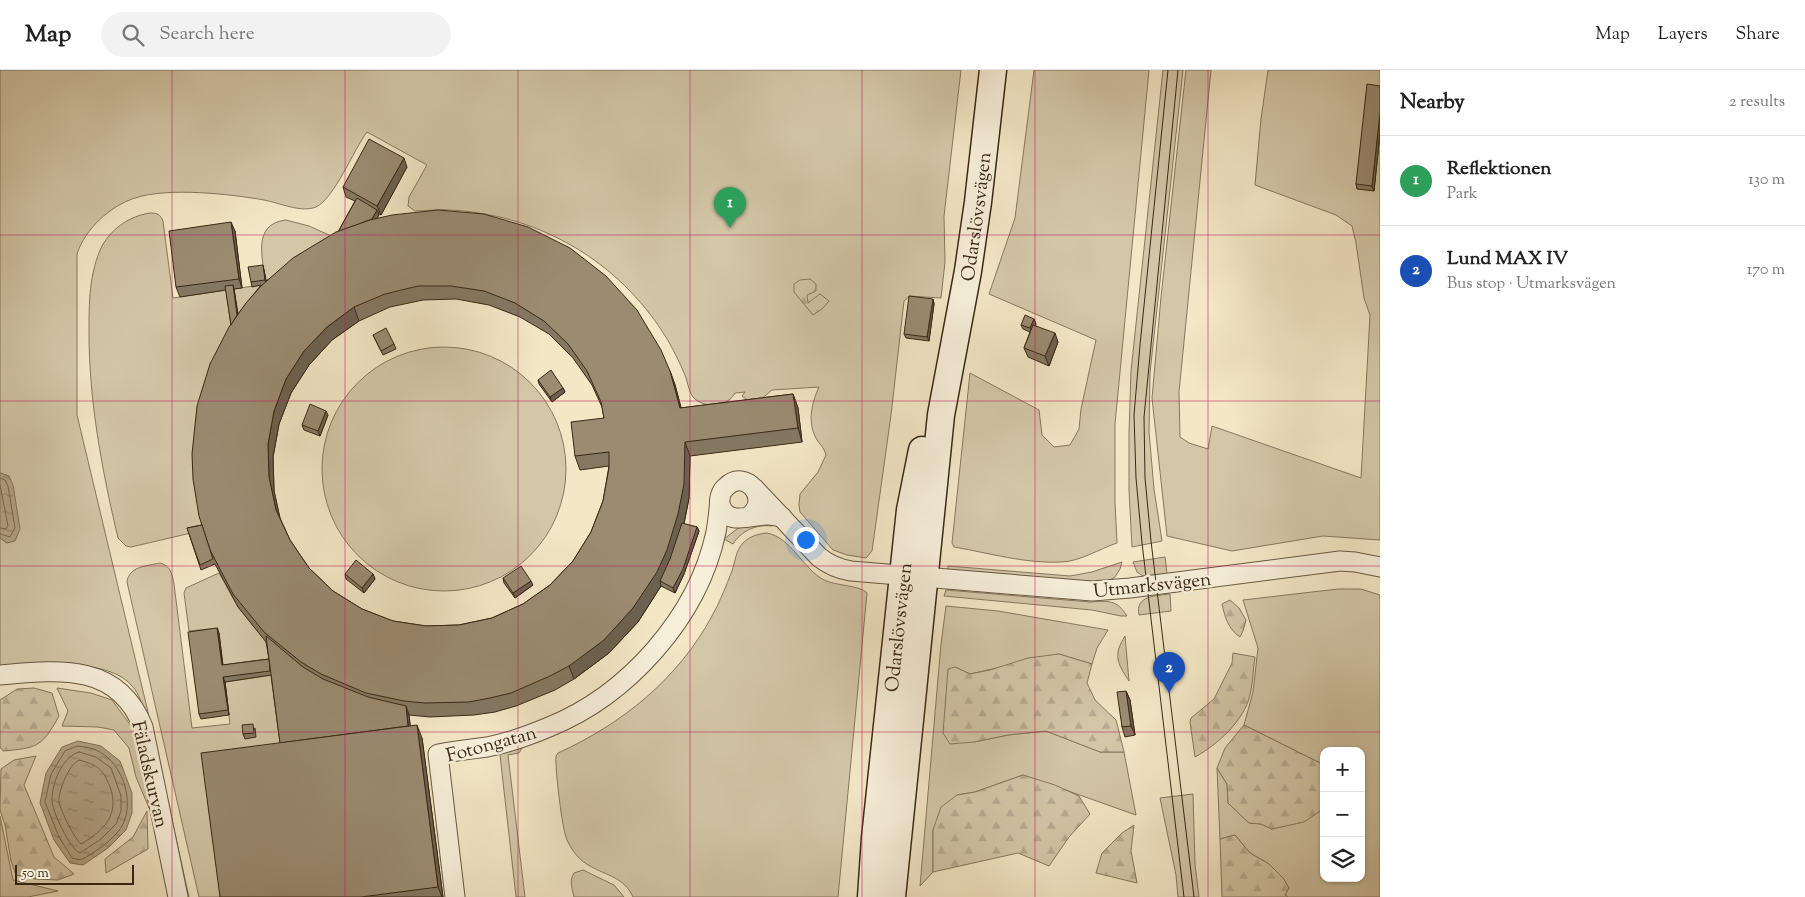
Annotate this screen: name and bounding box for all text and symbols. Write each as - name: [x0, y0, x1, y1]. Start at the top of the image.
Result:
- search box: [101, 12, 451, 57]
- text: Map: [25, 18, 71, 52]
- icon: search: [119, 21, 147, 49]
- text: Search here: [159, 21, 255, 48]
- text: Map: [1595, 22, 1630, 48]
- text: Layers: [1658, 22, 1708, 48]
- text: Share: [1736, 22, 1780, 48]
- text: Nearby: [1400, 88, 1465, 118]
- text: 2 results: [1729, 91, 1785, 114]
- street label: Odarslövsvägen: [955, 151, 1000, 284]
- text: Reflektionen: [1447, 156, 1551, 183]
- text: 1: [1413, 169, 1419, 192]
- text: 130 m: [1748, 169, 1785, 192]
- text: Park: [1447, 183, 1478, 206]
- pin: 1: [714, 187, 746, 228]
- text: Lund MAX IV: [1447, 246, 1568, 273]
- text: 2: [1412, 259, 1420, 282]
- text: 170 m: [1747, 259, 1785, 282]
- text: Bus stop · Utmarksvägen: [1447, 273, 1616, 296]
- your location: [793, 527, 819, 553]
- street label: Odarslövsvägen: [880, 561, 920, 694]
- street label: Utmarksvägen: [1092, 567, 1213, 606]
- pin: 2: [1153, 652, 1185, 693]
- street label: Fäladskurvan: [123, 718, 174, 831]
- street label: Fotongatan: [443, 720, 540, 770]
- map controls: [1320, 747, 1365, 882]
- button: +: [1320, 747, 1365, 792]
- button: −: [1320, 792, 1365, 837]
- button: layers: [1320, 837, 1365, 882]
- scale bar: [15, 862, 134, 885]
- text: 50 m: [22, 864, 49, 884]

